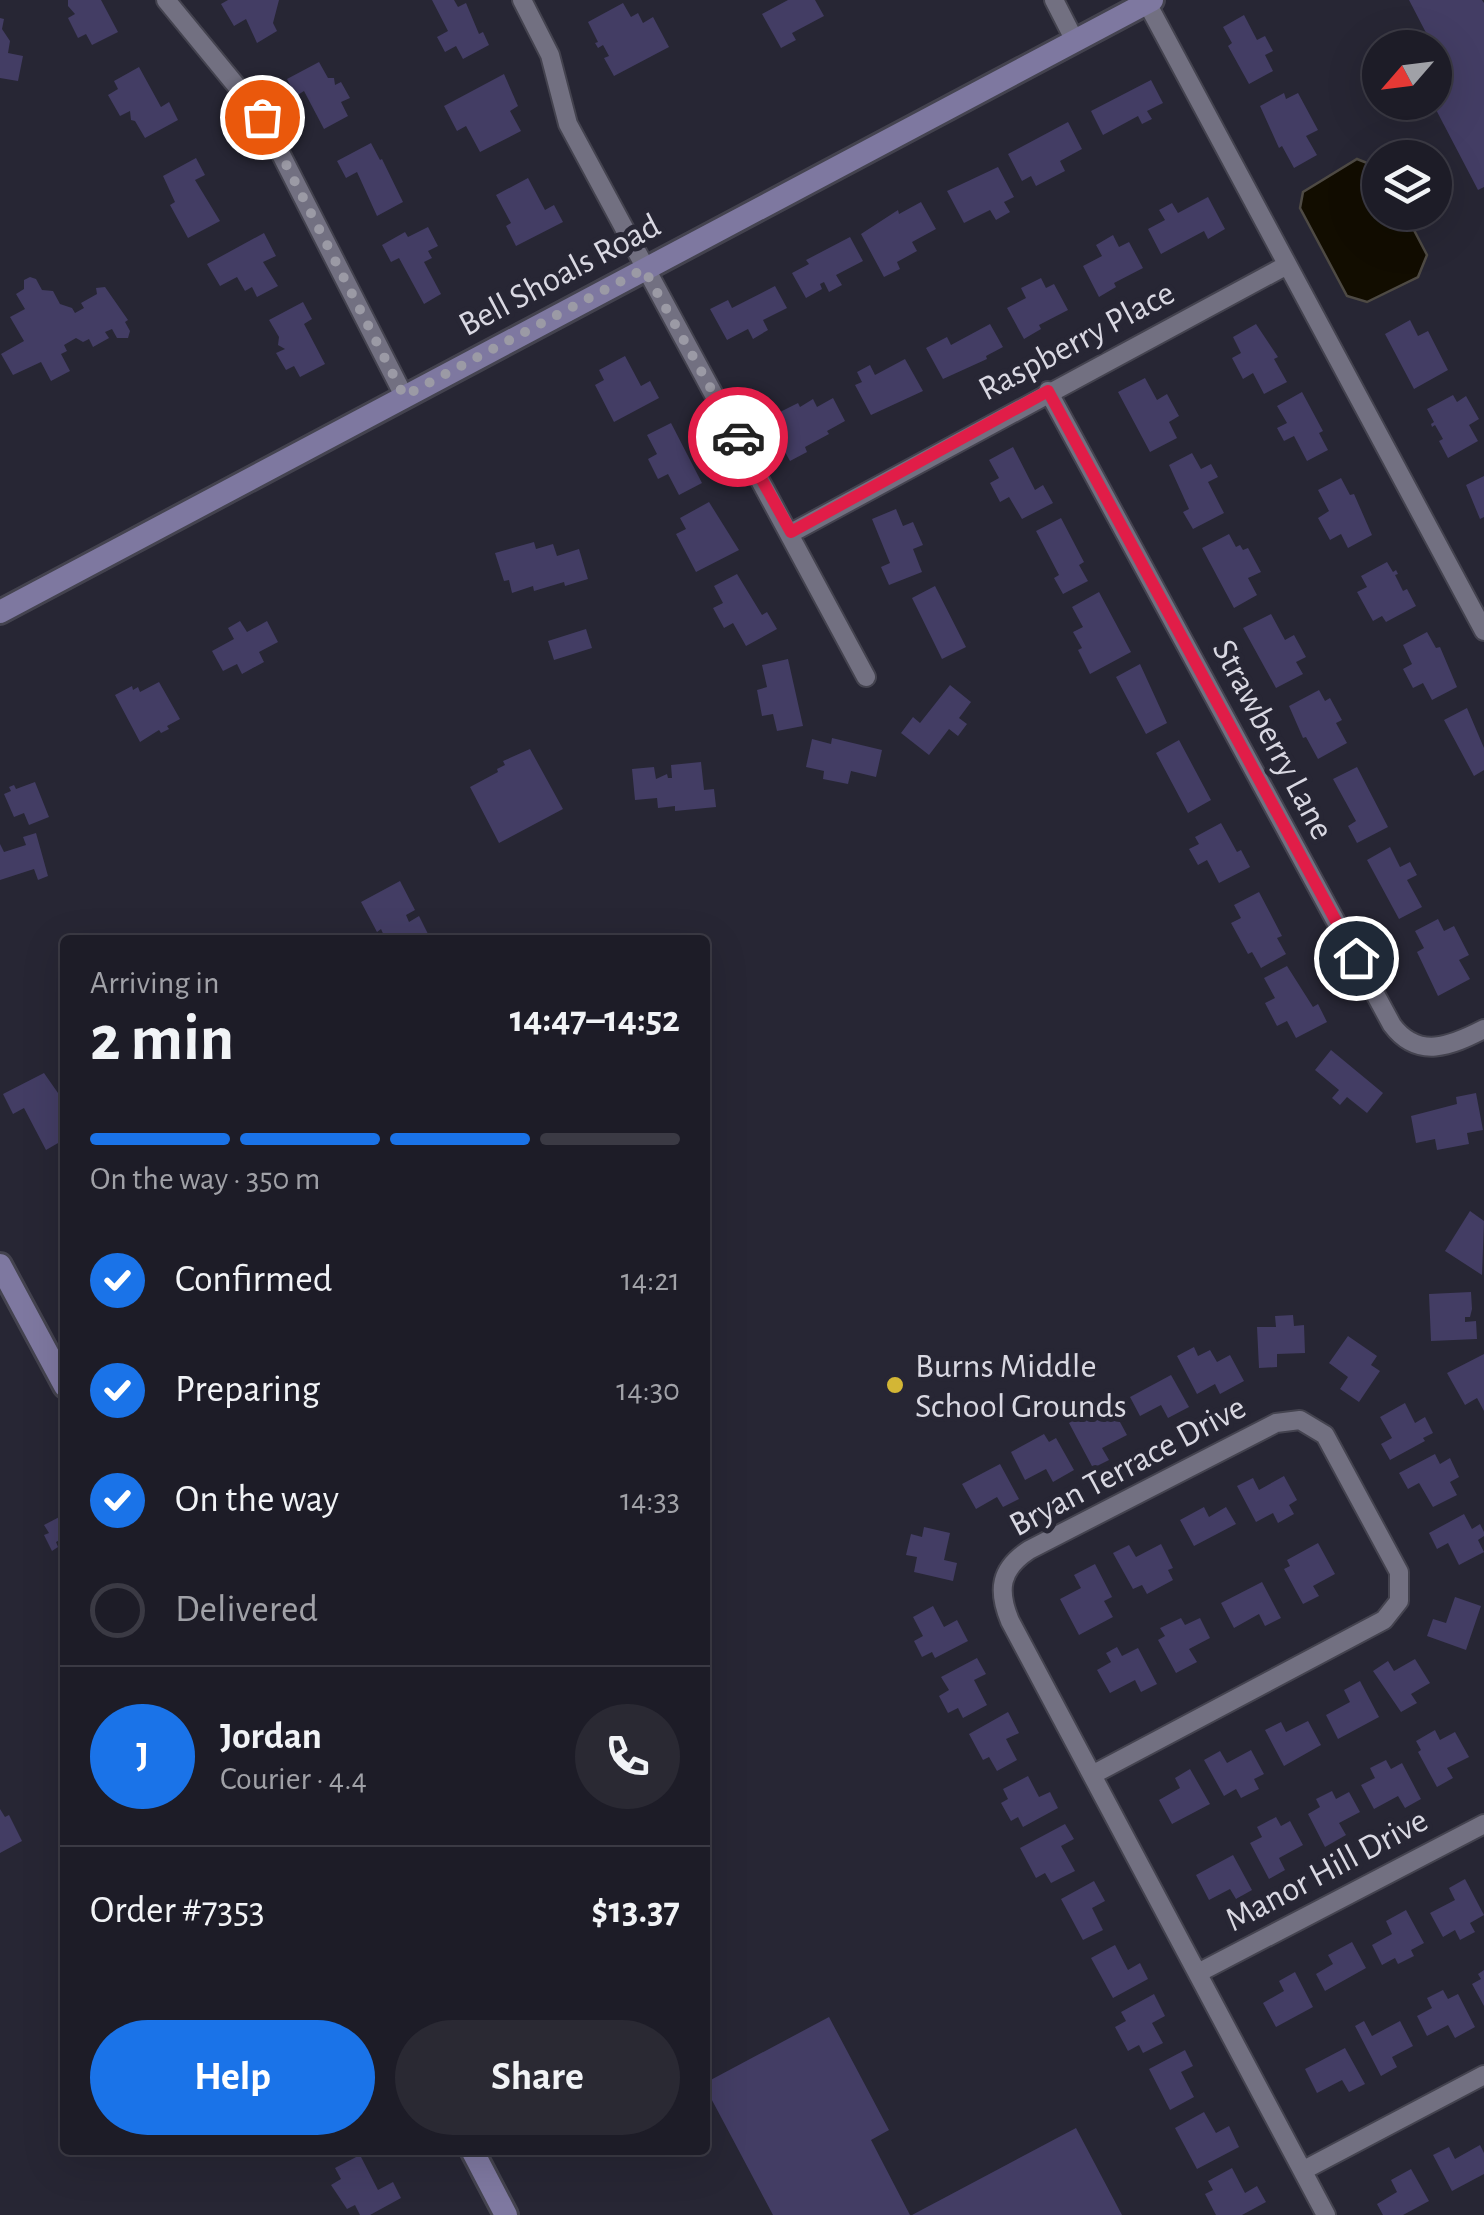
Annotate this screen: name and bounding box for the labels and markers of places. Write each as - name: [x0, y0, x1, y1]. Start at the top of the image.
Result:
- pin: [220, 75, 305, 160]
- pin: [1314, 916, 1399, 1001]
- place label: Burns Middle School Grounds: [915, 1349, 1127, 1424]
- marker: Burns Middle School Grounds: [884, 1374, 906, 1396]

